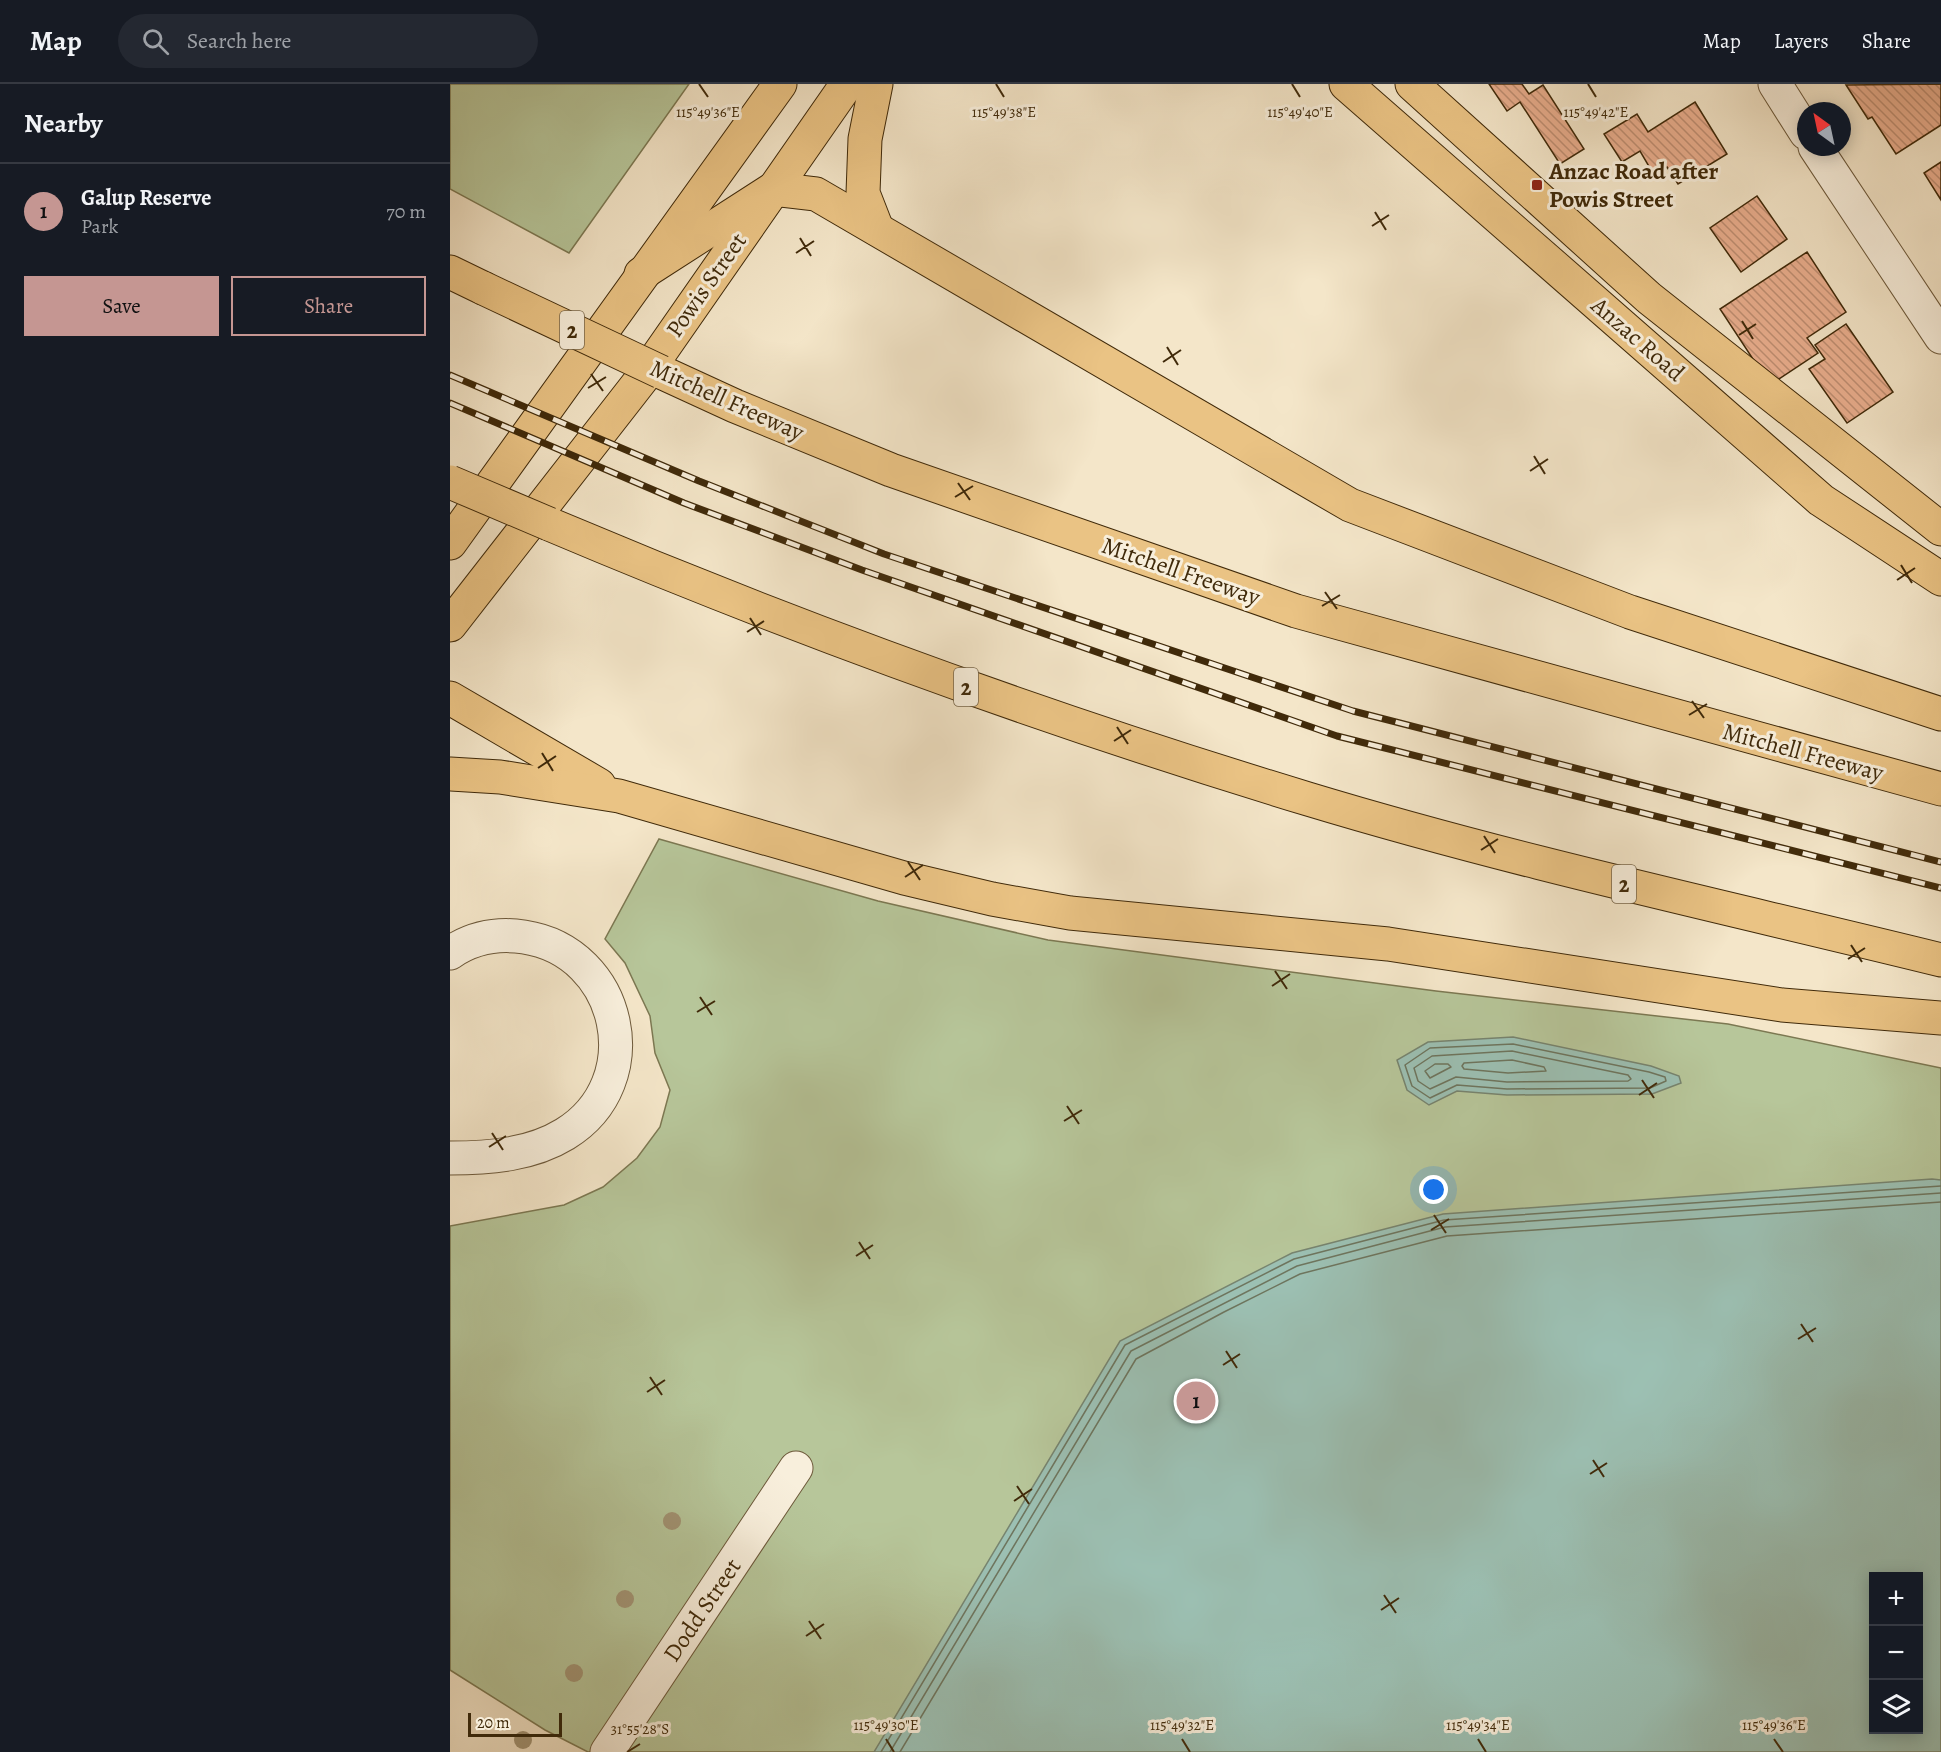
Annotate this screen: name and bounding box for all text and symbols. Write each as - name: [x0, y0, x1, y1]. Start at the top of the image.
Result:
- search box: [118, 14, 538, 68]
- text: Map: [30, 22, 82, 60]
- icon: search: [139, 25, 172, 58]
- text: Search here: [187, 26, 291, 56]
- text: Map: [1702, 27, 1741, 55]
- text: Layers: [1774, 27, 1829, 55]
- text: Share: [1862, 27, 1911, 55]
- text: 115°49'36"E: [676, 102, 740, 122]
- text: 115°49'38"E: [972, 102, 1036, 122]
- text: 115°49'40"E: [1267, 102, 1333, 122]
- text: 115°49'42"E: [1564, 102, 1628, 122]
- north arrow: [1797, 102, 1851, 156]
- text: Nearby: [24, 106, 103, 141]
- place label: Anzac Road after Powis Street: [1548, 155, 1719, 215]
- marker: Anzac Road after Powis Street: [1530, 178, 1544, 192]
- text: Galup Reserve: [81, 183, 211, 213]
- text: 1: [40, 198, 47, 225]
- text: 70 m: [386, 198, 426, 225]
- text: Park: [81, 213, 119, 240]
- street label: Powis Street: [658, 226, 754, 344]
- button: Save: [24, 276, 219, 336]
- button: Share: [231, 276, 426, 336]
- street label: Anzac Road: [1584, 289, 1692, 388]
- road number: 2: [560, 311, 584, 349]
- street label: Mitchell Freeway: [645, 352, 809, 448]
- street label: Mitchell Freeway: [1098, 529, 1265, 613]
- road number: 2: [954, 668, 978, 706]
- street label: Mitchell Freeway: [1719, 715, 1887, 789]
- road number: 2: [1612, 865, 1636, 903]
- your location: [1419, 1175, 1448, 1204]
- pin: 1: [1176, 1378, 1216, 1424]
- street label: Dodd Street: [656, 1552, 748, 1668]
- map controls: [1869, 1572, 1923, 1734]
- button: +: [1869, 1572, 1923, 1626]
- button: −: [1869, 1626, 1923, 1680]
- button: layers: [1869, 1680, 1923, 1734]
- scale bar: [468, 1710, 562, 1738]
- text: 20 m: [477, 1712, 510, 1734]
- text: 115°49'30"E: [853, 1715, 919, 1735]
- text: 115°49'32"E: [1150, 1715, 1214, 1735]
- text: 115°49'34"E: [1446, 1715, 1510, 1735]
- text: 115°49'36"E: [1742, 1715, 1806, 1735]
- text: 31°55'28"S: [611, 1719, 669, 1739]

